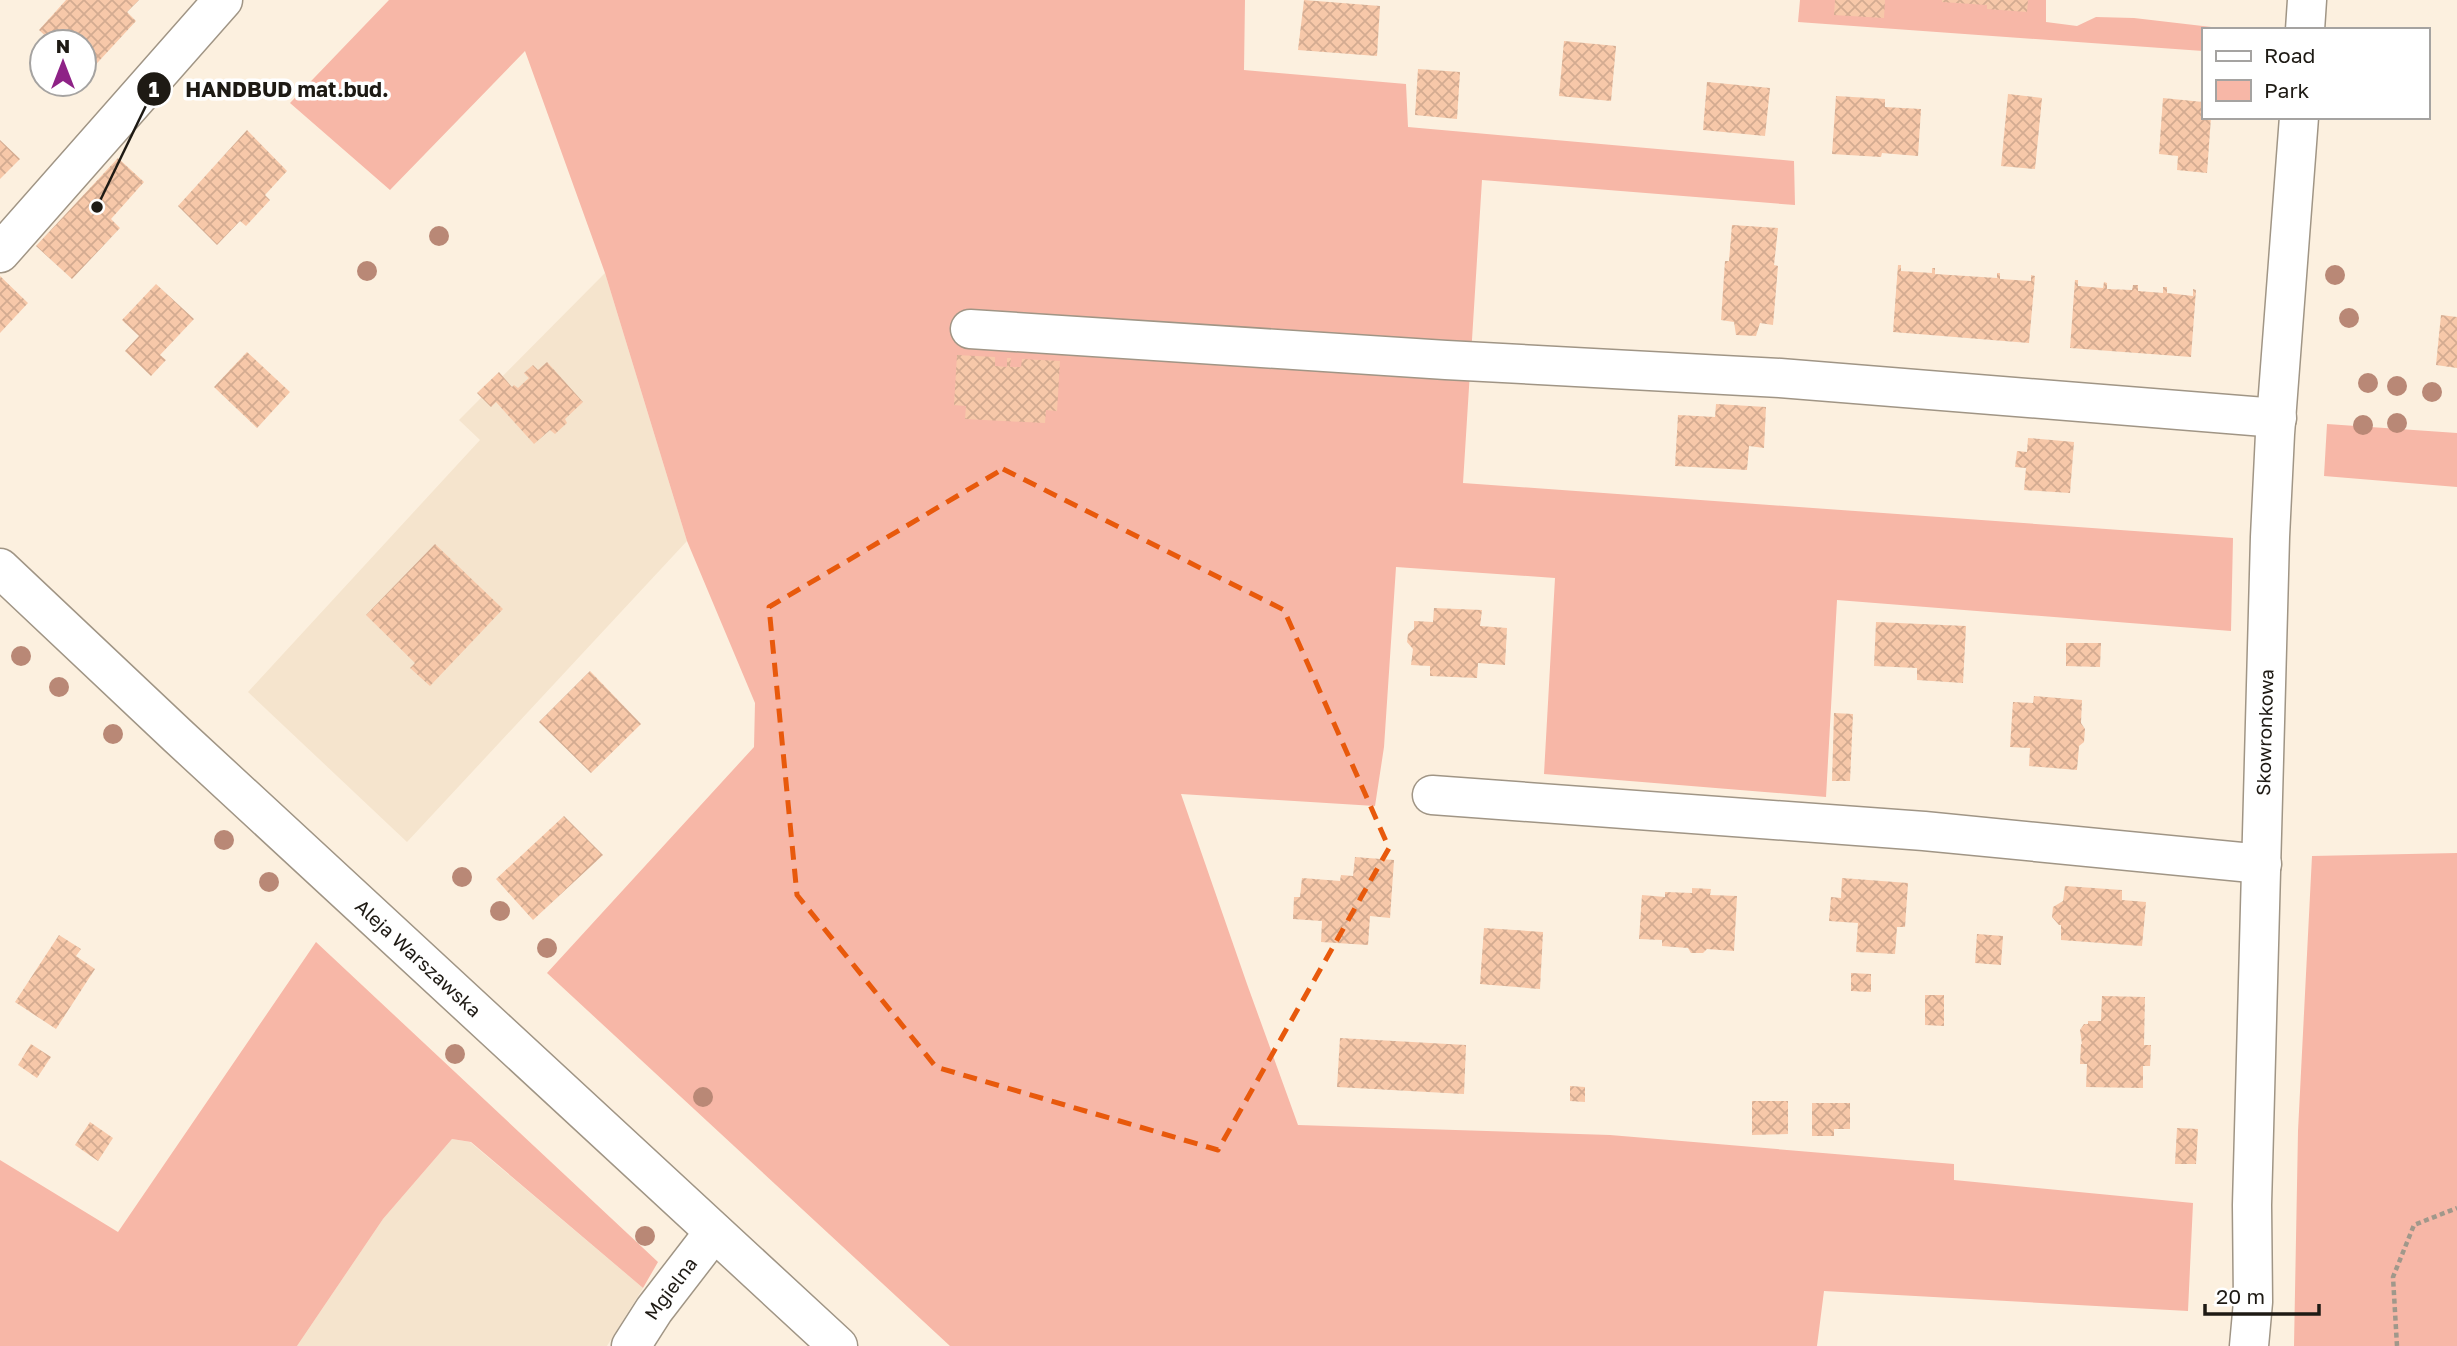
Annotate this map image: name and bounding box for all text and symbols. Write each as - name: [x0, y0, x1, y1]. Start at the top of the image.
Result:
- north arrow: [28, 28, 98, 98]
- legend: [2202, 28, 2429, 119]
- text: N: [56, 34, 70, 57]
- text: Road: [2264, 42, 2315, 68]
- callout: HANDBUD mat.bud.: [137, 68, 403, 110]
- text: 1: [149, 76, 160, 102]
- text: HANDBUD mat.bud.: [185, 76, 389, 102]
- text: Park: [2264, 77, 2310, 103]
- street label: Skowronkowa: [2251, 669, 2277, 796]
- street label: Aleja Warszawska: [351, 894, 486, 1021]
- street label: Mgielna: [639, 1252, 702, 1324]
- scale bar: [2205, 1272, 2319, 1316]
- text: 20 m: [2216, 1283, 2265, 1309]

